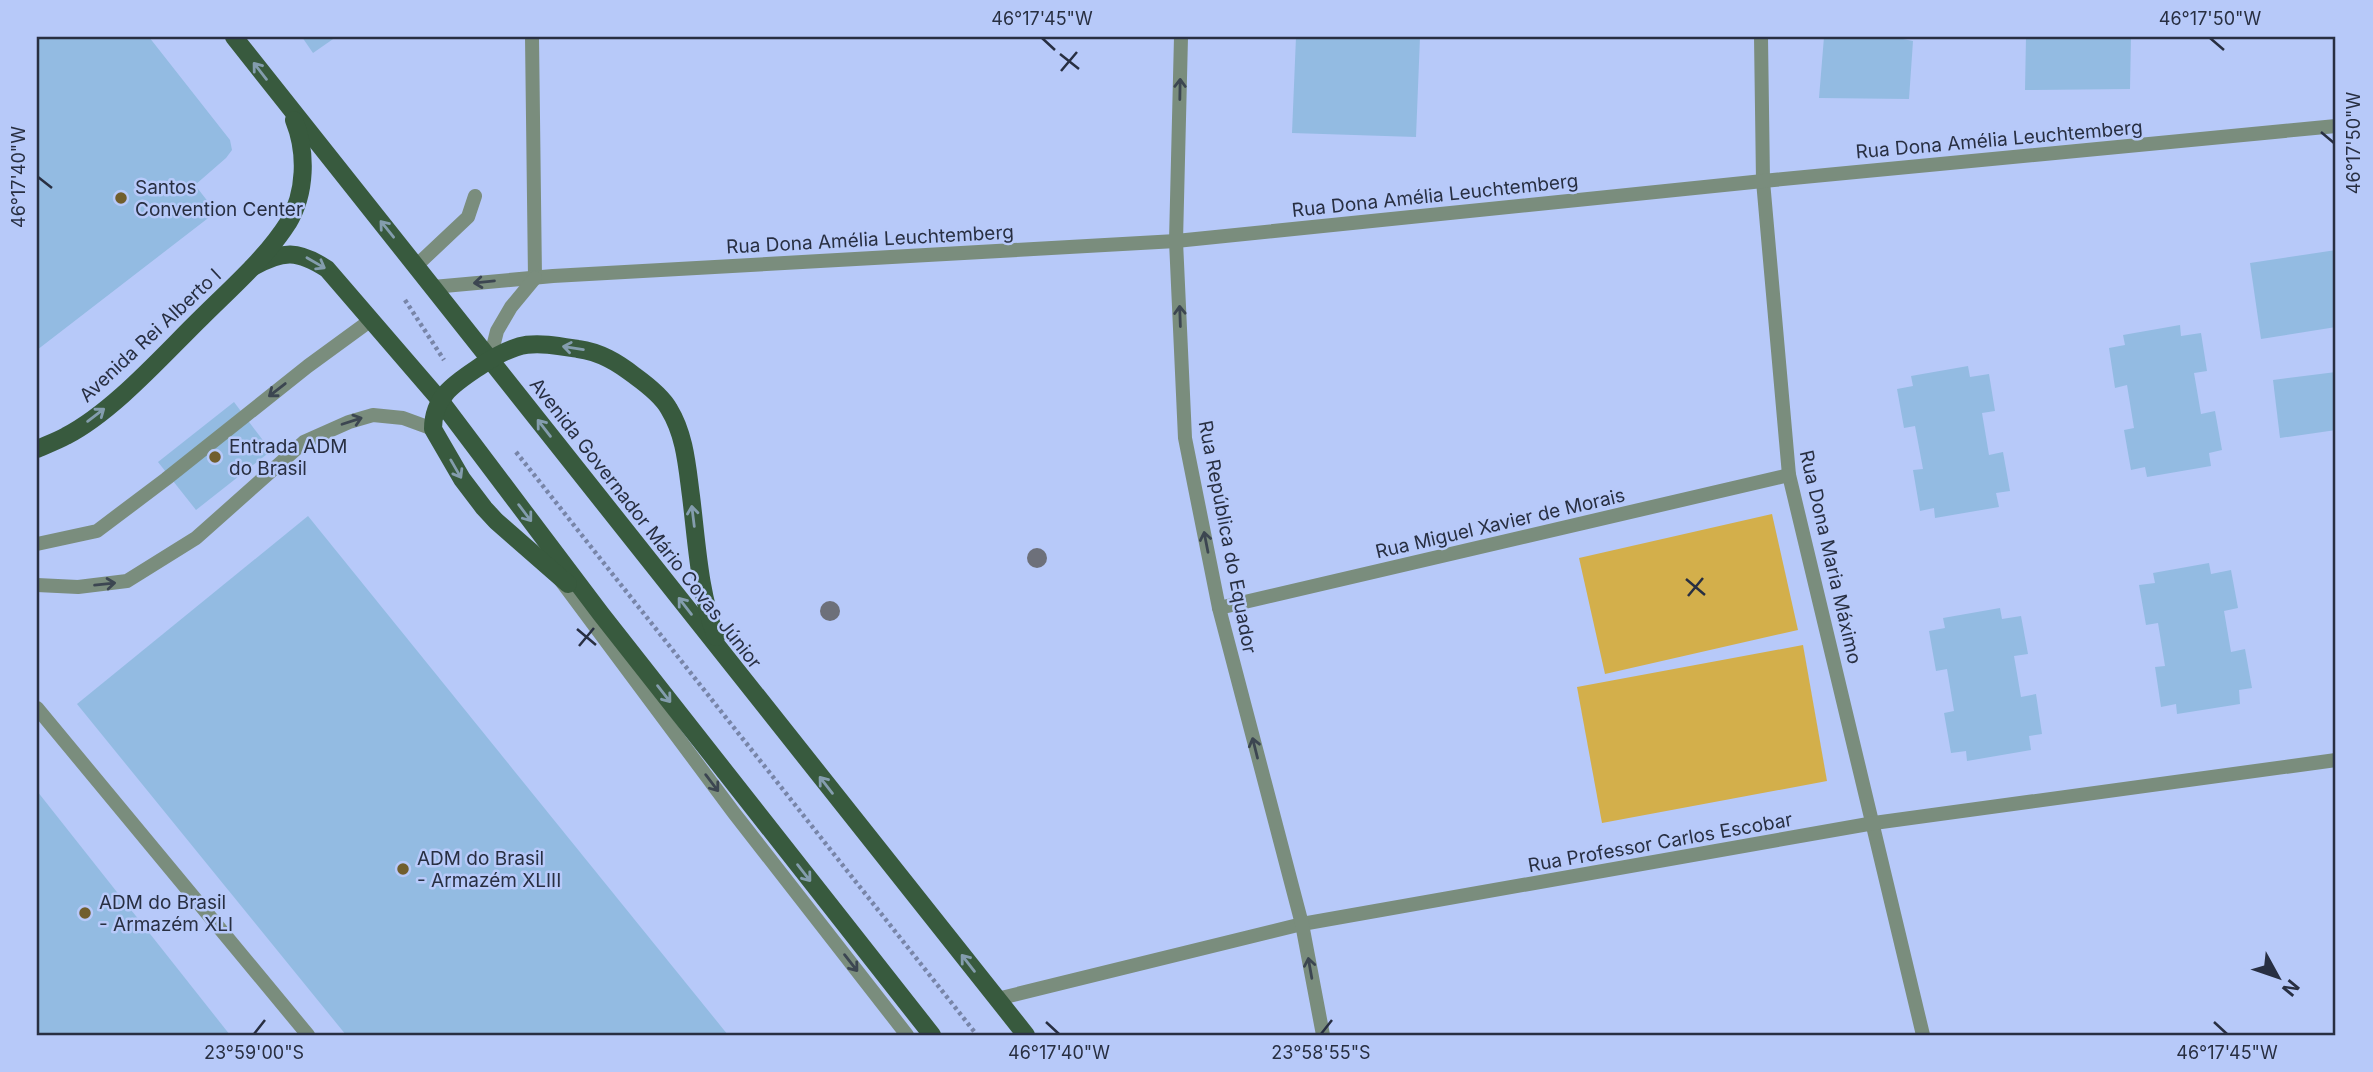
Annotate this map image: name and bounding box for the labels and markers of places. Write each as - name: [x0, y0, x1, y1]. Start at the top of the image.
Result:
- place label: Santos Convention Center: [135, 176, 303, 221]
- marker: Santos Convention Center: [113, 190, 129, 206]
- place label: Entrada ADM do Brasil: [229, 435, 347, 480]
- marker: Entrada ADM do Brasil: [207, 449, 223, 465]
- place label: ADM do Brasil - Armazém XLIII: [417, 847, 561, 892]
- marker: ADM do Brasil - Armazém XLIII: [395, 861, 411, 877]
- place label: ADM do Brasil - Armazém XLI: [99, 891, 233, 936]
- marker: ADM do Brasil - Armazém XLI: [77, 905, 93, 921]

